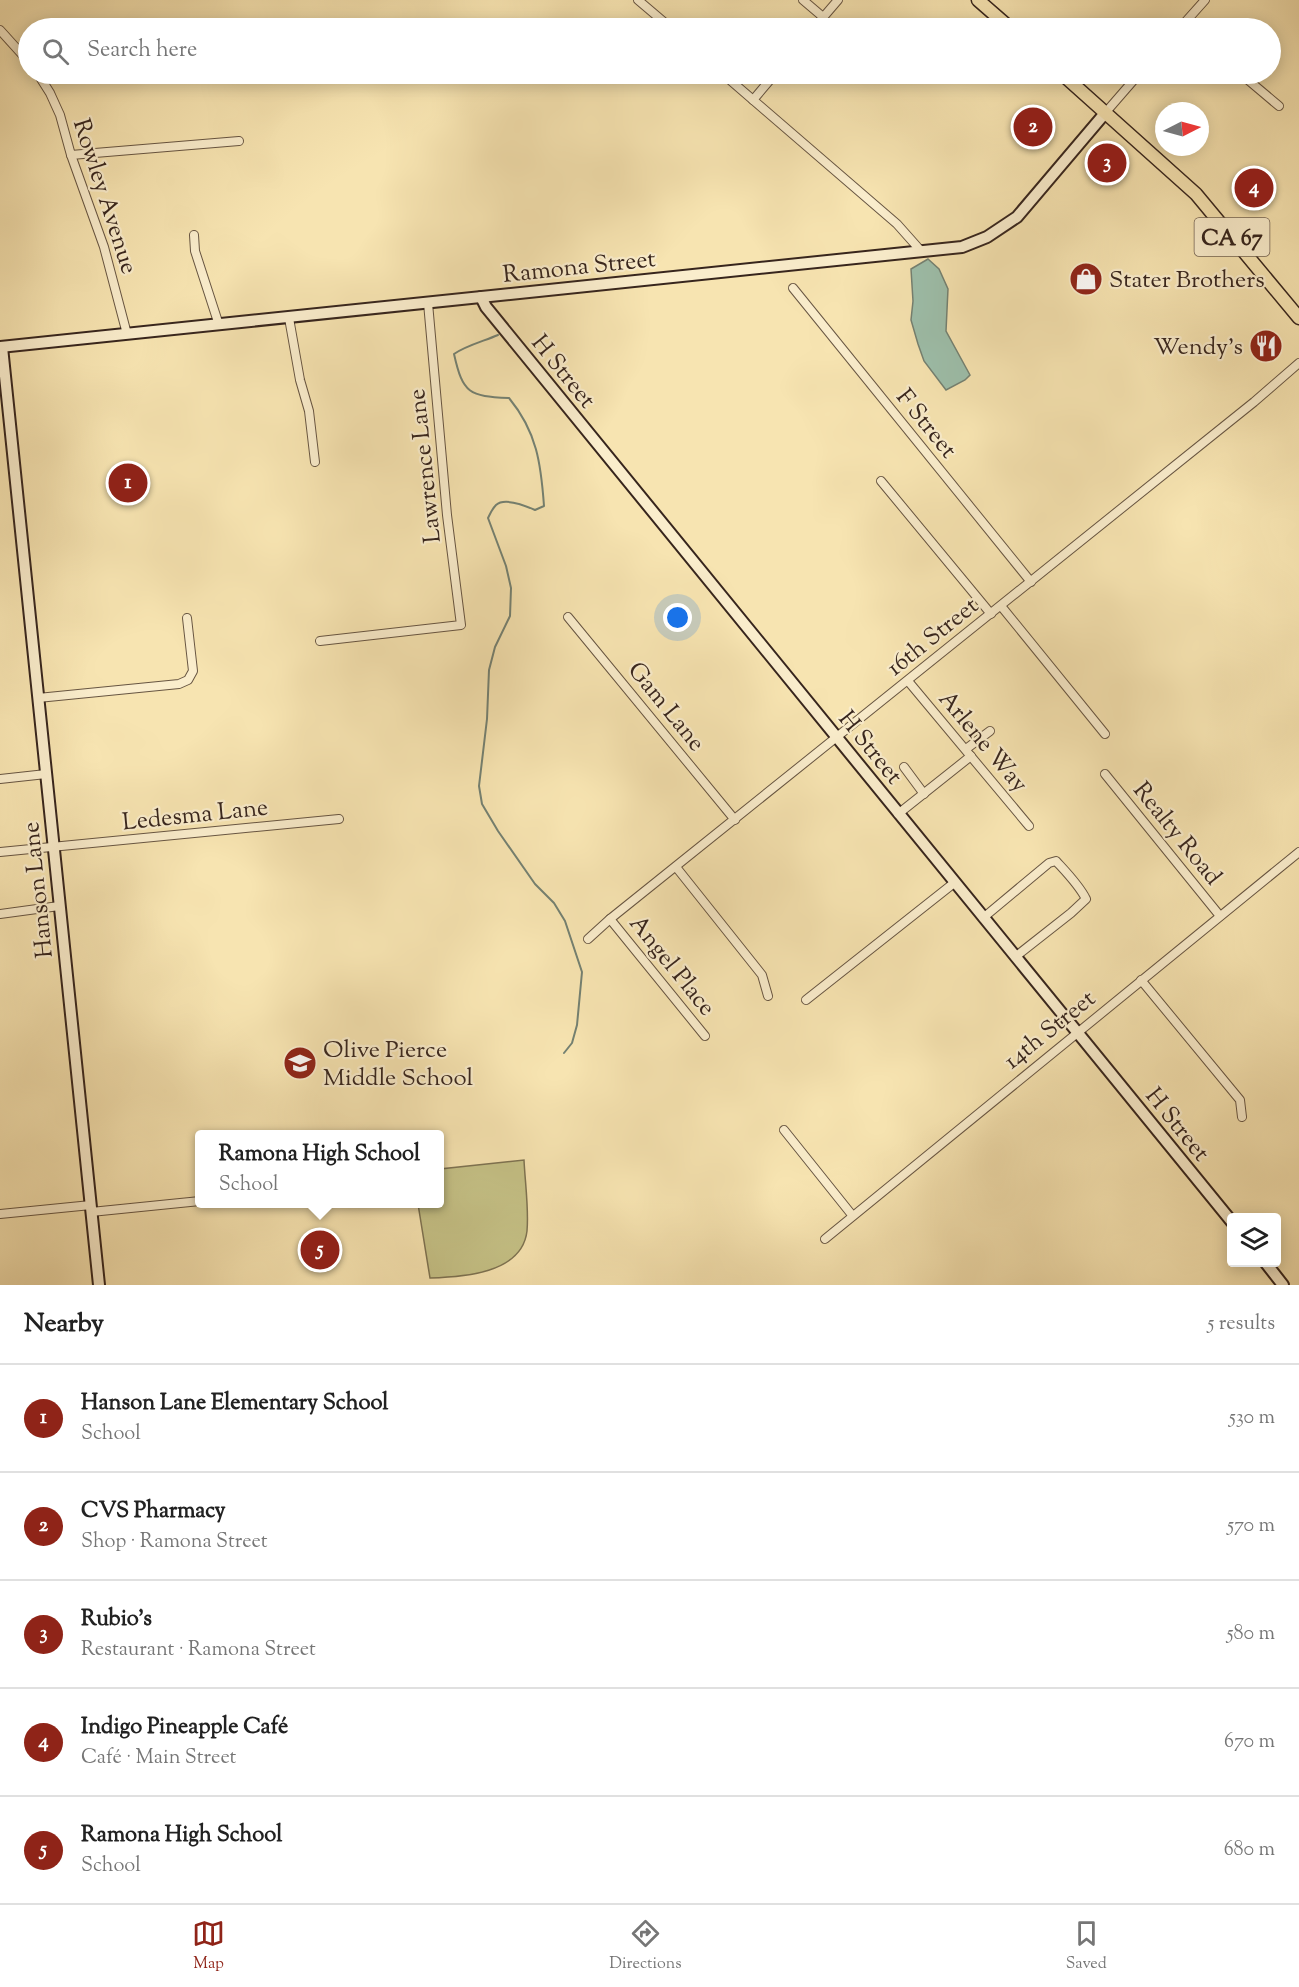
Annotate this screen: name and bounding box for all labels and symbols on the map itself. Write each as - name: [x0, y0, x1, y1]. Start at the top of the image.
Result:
- north arrow: [1155, 102, 1209, 156]
- pin: 2: [1014, 104, 1052, 150]
- street label: Rowley Avenue: [63, 115, 145, 279]
- pin: 3: [1088, 140, 1126, 186]
- pin: 4: [1234, 166, 1274, 210]
- road number: CA 67: [1194, 218, 1270, 256]
- street label: Ramona Street: [501, 243, 657, 293]
- shop icon: Stater Brothers: [1068, 261, 1104, 297]
- place label: Stater Brothers: [1109, 264, 1265, 298]
- street label: H Street: [522, 328, 603, 416]
- restaurant icon: Wendy's: [1248, 328, 1284, 364]
- place label: Wendy's: [1153, 331, 1243, 365]
- street label: F Street: [887, 382, 964, 466]
- street label: Lawrence Lane: [401, 387, 451, 545]
- pin: 1: [108, 460, 148, 506]
- street label: 16th Street: [880, 590, 986, 685]
- your location: [663, 603, 692, 632]
- street label: Gam Lane: [619, 655, 712, 759]
- street label: Arlene Way: [930, 684, 1035, 801]
- street label: H Street: [829, 704, 910, 792]
- street label: Realty Road: [1124, 775, 1229, 894]
- street label: Ledesma Lane: [121, 791, 270, 841]
- street label: Hanson Lane: [15, 820, 63, 960]
- street label: Angel Place: [620, 909, 723, 1024]
- street label: 14th Street: [997, 983, 1103, 1078]
- place label: Olive Pierce Middle School: [323, 1034, 473, 1096]
- school or university icon: Olive Pierce Middle School: [282, 1045, 318, 1081]
- street label: H Street: [1136, 1081, 1217, 1169]
- pin: 5: [300, 1228, 340, 1272]

